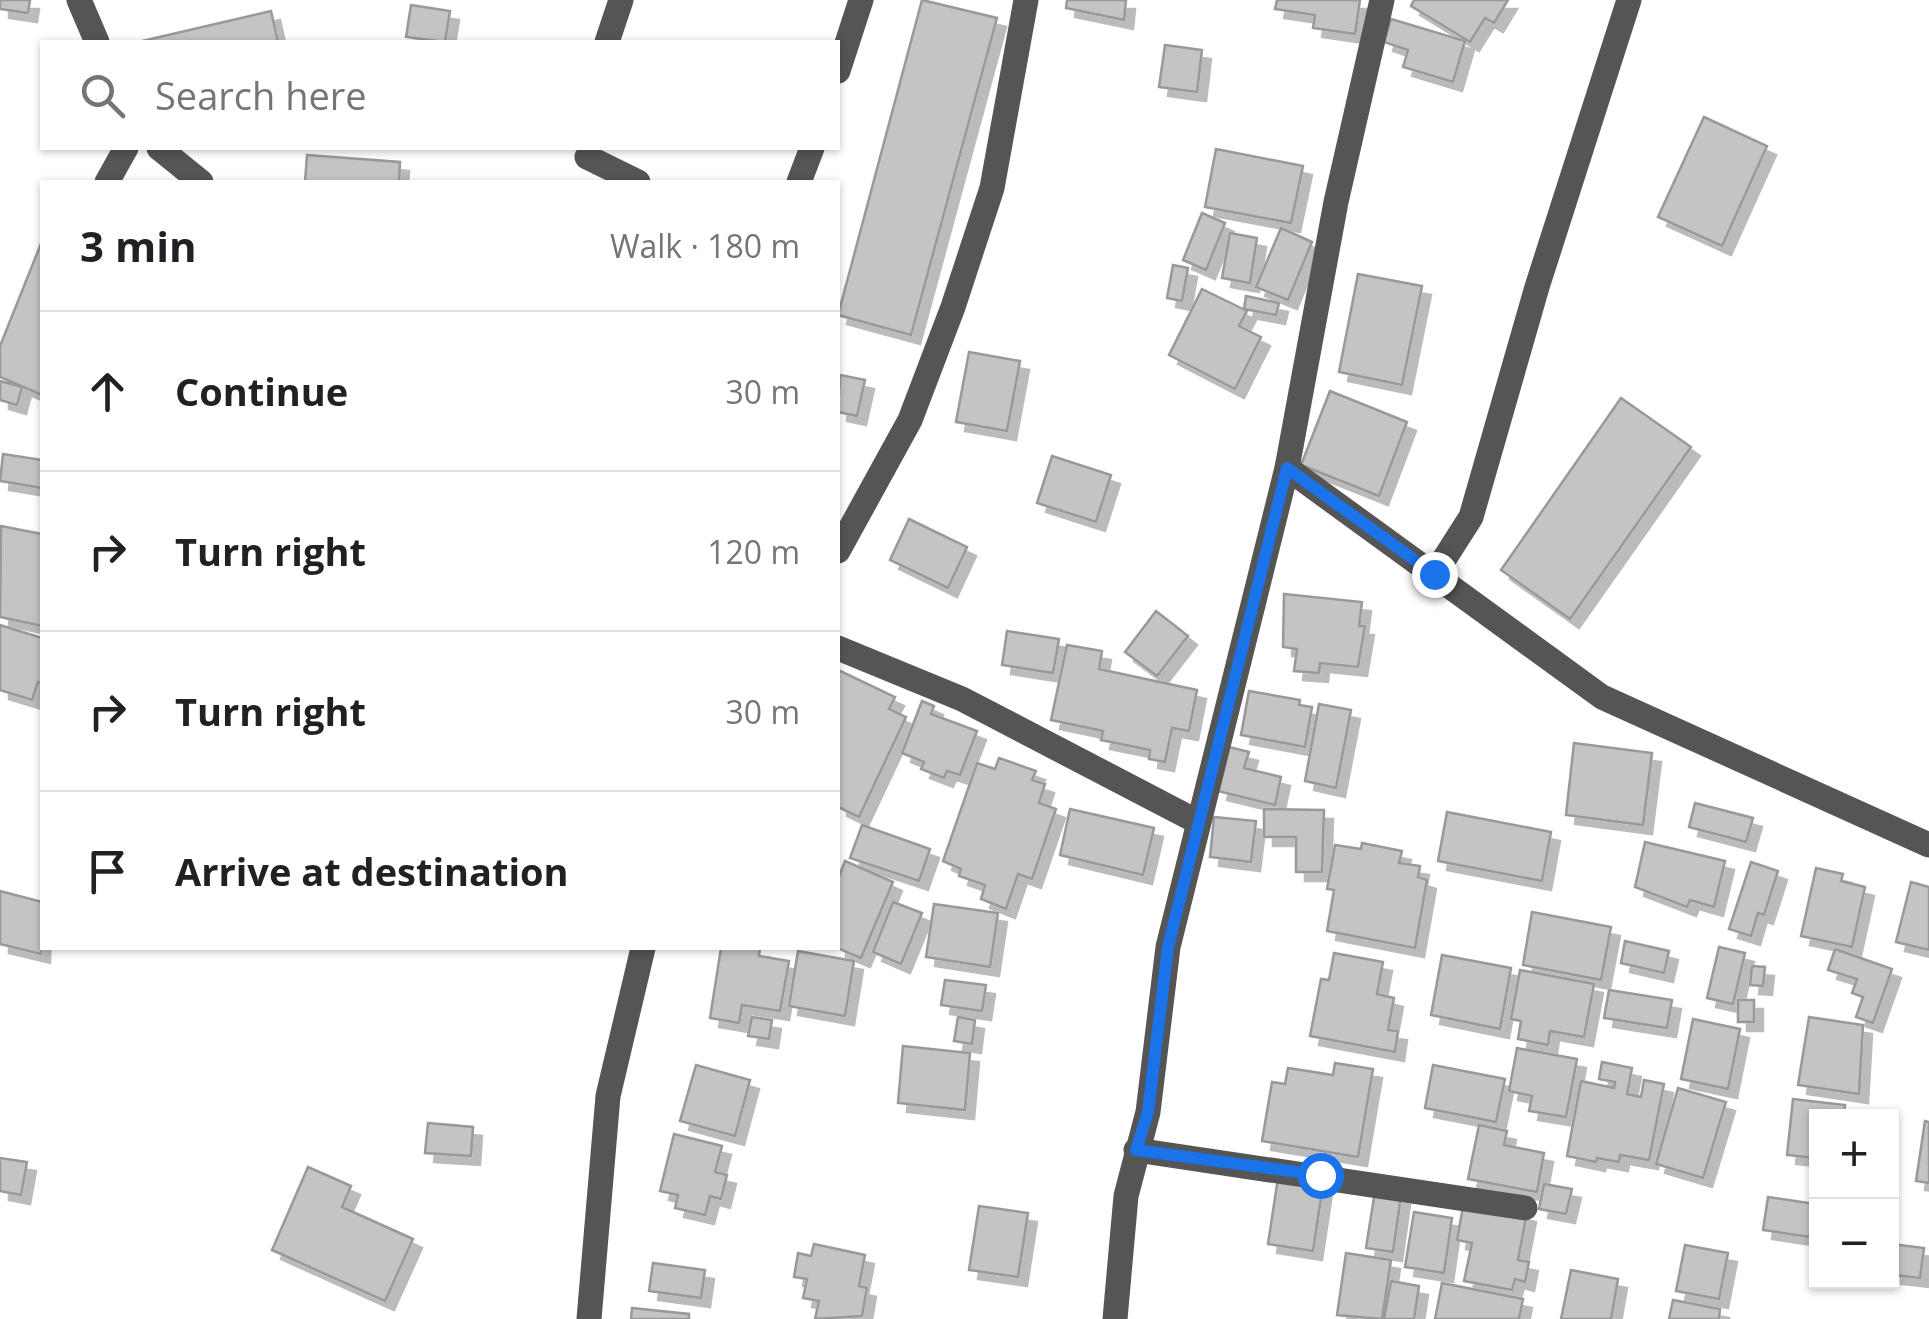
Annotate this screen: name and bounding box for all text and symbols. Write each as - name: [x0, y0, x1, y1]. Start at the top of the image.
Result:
- search box: [40, 40, 840, 150]
- icon: search: [75, 68, 130, 123]
- text: Search here: [155, 69, 367, 121]
- text: 3 min: [80, 217, 197, 274]
- text: Walk · 180 m: [610, 224, 800, 267]
- icon: ahead: [80, 364, 135, 419]
- text: Continue: [175, 365, 348, 417]
- text: 30 m: [725, 370, 800, 413]
- icon: right: [80, 524, 135, 579]
- text: Turn right: [175, 525, 366, 577]
- text: 120 m: [707, 530, 800, 573]
- route end: [1412, 552, 1458, 598]
- icon: right: [80, 684, 135, 739]
- text: Turn right: [175, 685, 366, 737]
- text: 30 m: [725, 690, 800, 733]
- icon: arrive: [80, 844, 135, 899]
- text: Arrive at destination: [175, 845, 569, 897]
- map controls: [1809, 1109, 1899, 1289]
- button: +: [1809, 1109, 1899, 1199]
- route start: [1298, 1153, 1344, 1199]
- button: −: [1809, 1199, 1899, 1289]

